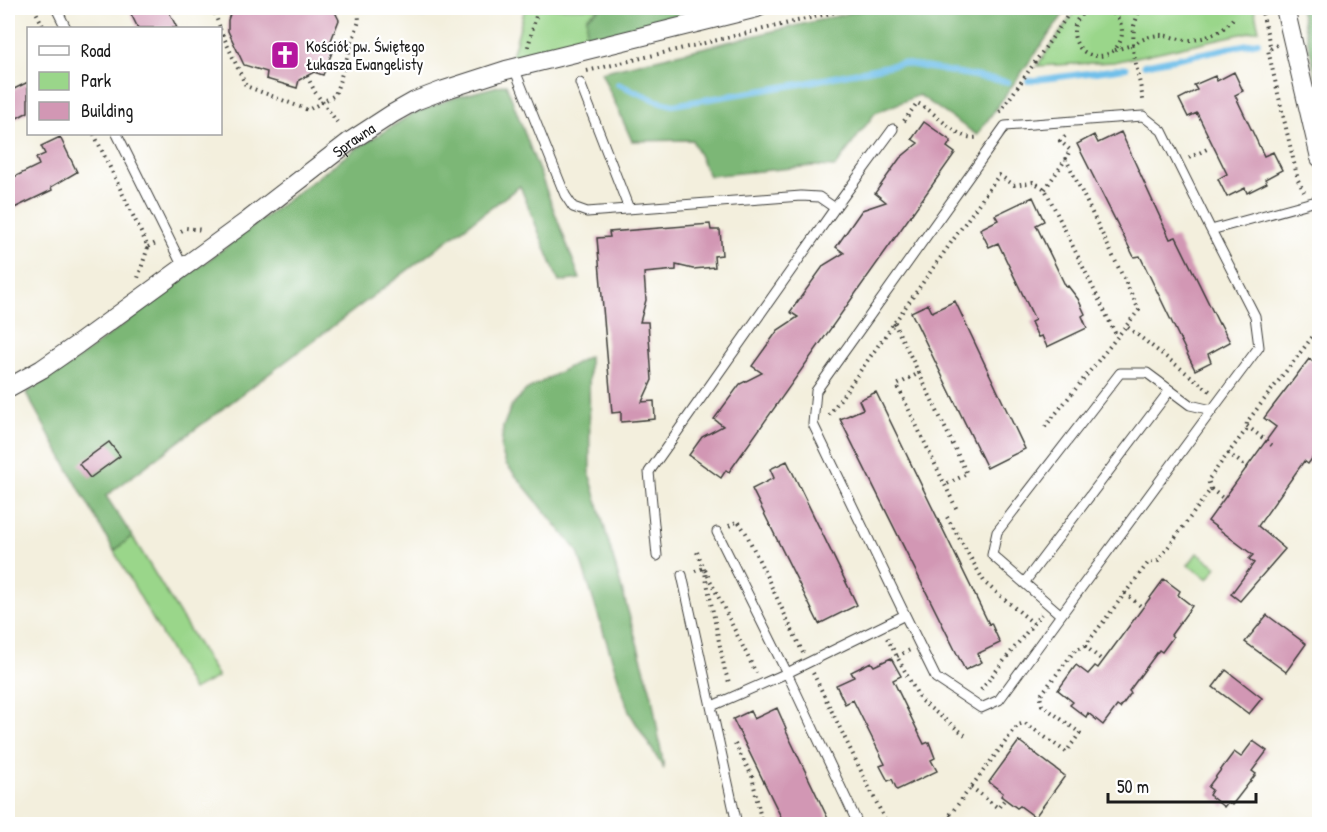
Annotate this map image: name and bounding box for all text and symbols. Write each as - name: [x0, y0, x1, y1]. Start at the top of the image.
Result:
- legend: [27, 27, 222, 135]
- place label: Kościół pw. Świętego Łukasza Ewangelisty: [306, 35, 425, 75]
- text: Road: [81, 38, 111, 63]
- church icon: Kościół pw. Świętego Łukasza Ewangelisty: [269, 39, 301, 71]
- text: Park: [81, 68, 112, 93]
- text: Building: [81, 98, 133, 123]
- street label: Sprawna: [328, 117, 379, 162]
- scale bar: [1108, 766, 1256, 804]
- text: 50 m: [1117, 774, 1149, 799]

